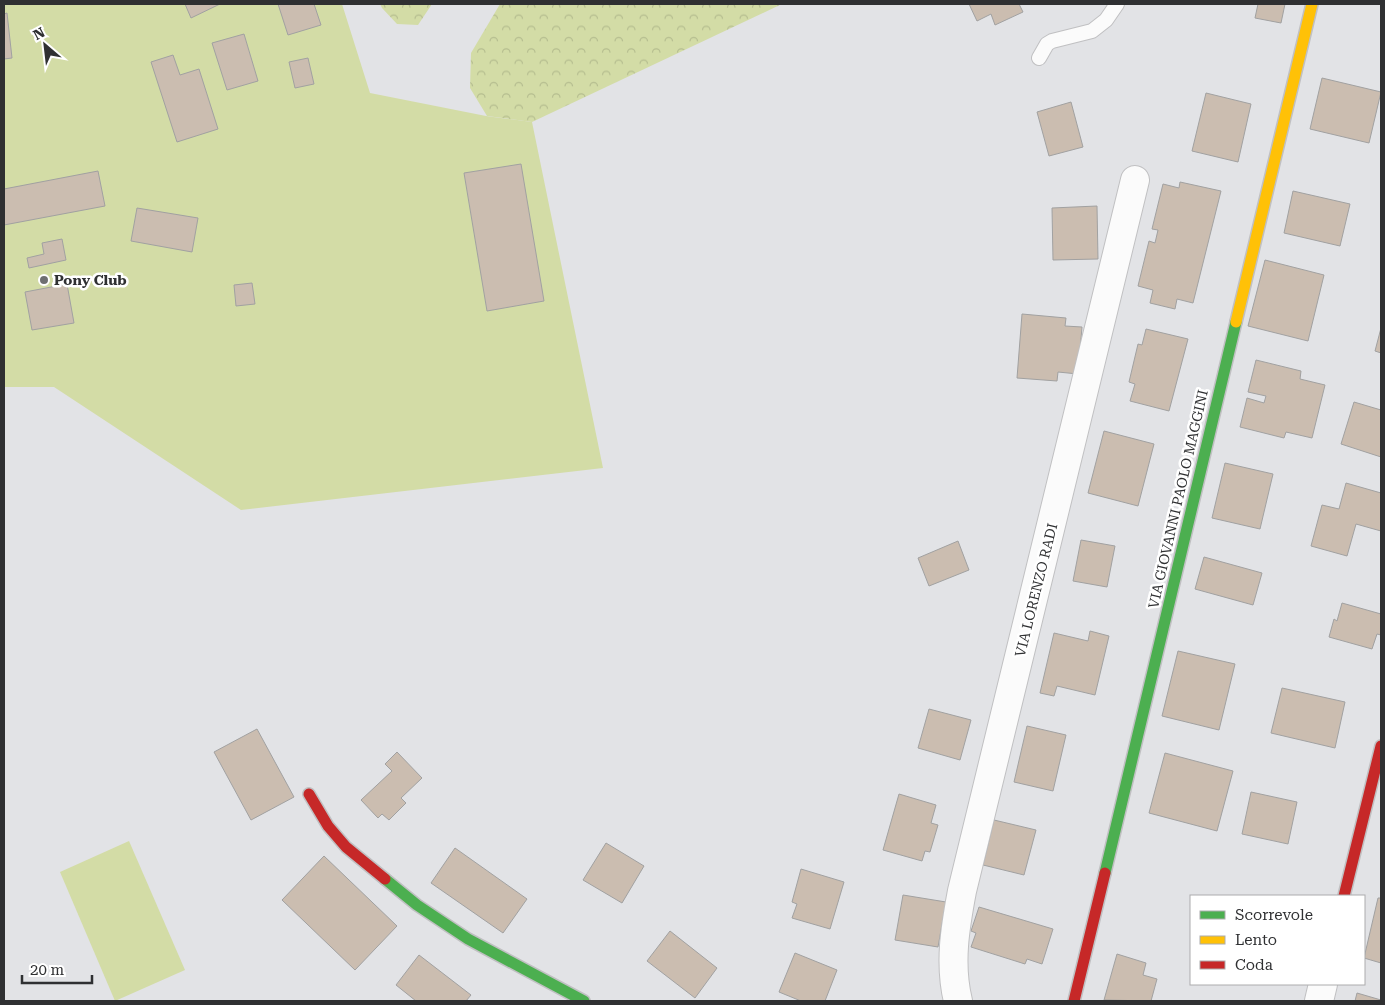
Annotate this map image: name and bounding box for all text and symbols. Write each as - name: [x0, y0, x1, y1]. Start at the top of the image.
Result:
- north arrow: [20, 20, 70, 70]
- text: N: [30, 24, 48, 43]
- place label: Pony Club: [54, 272, 127, 288]
- marker: Pony Club: [38, 274, 50, 286]
- street label: VIA GIOVANNI PAOLO MAGGINI: [1145, 388, 1211, 610]
- street label: VIA LORENZO RADI: [1012, 522, 1060, 658]
- legend: [1190, 895, 1365, 985]
- text: Scorrevole: [1235, 906, 1313, 924]
- text: Lento: [1235, 931, 1277, 949]
- scale bar: [22, 952, 92, 984]
- text: Coda: [1235, 956, 1273, 974]
- text: 20 m: [30, 961, 65, 979]

